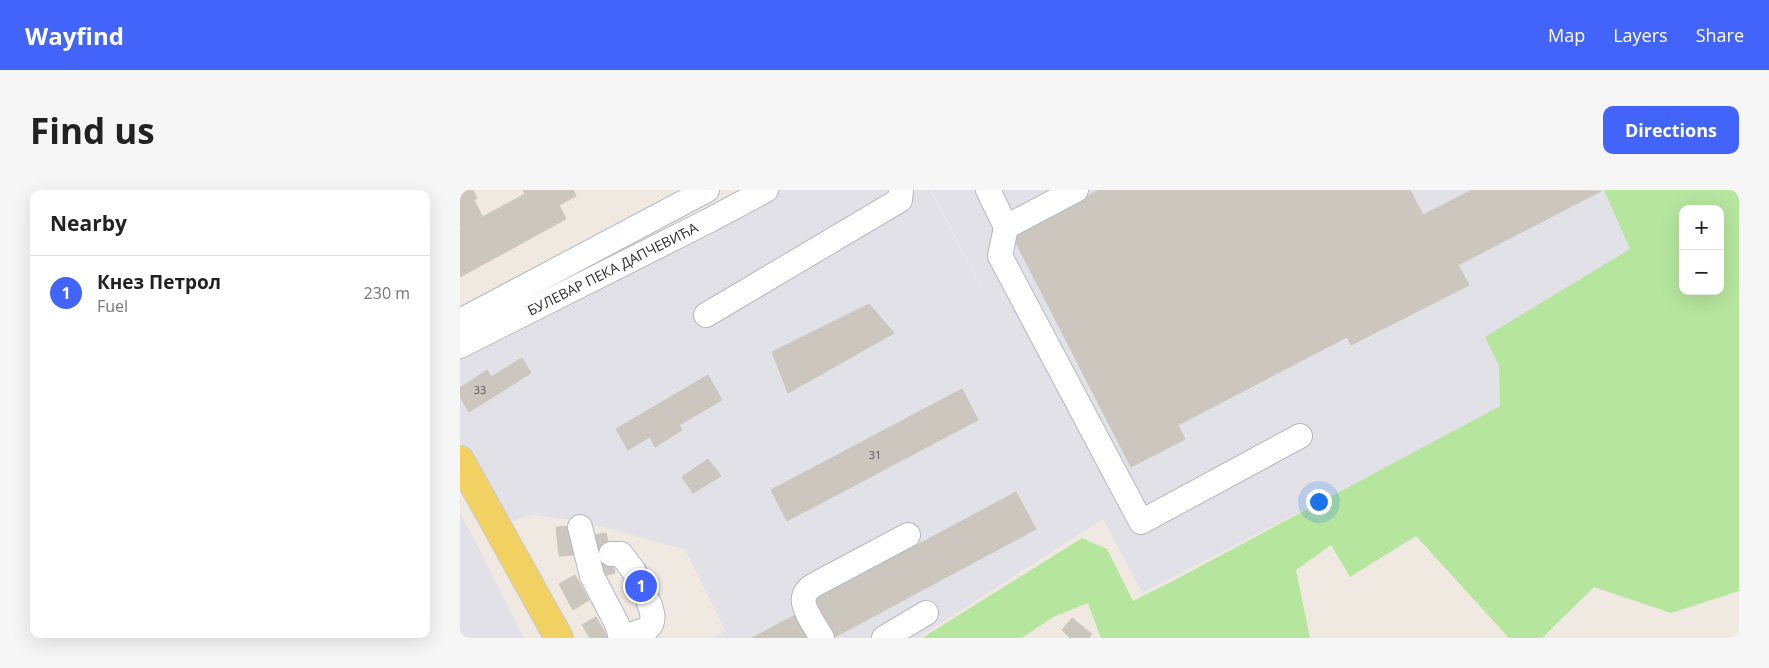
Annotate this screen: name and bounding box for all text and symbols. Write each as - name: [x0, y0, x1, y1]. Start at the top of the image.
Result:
- text: Wayfind: [25, 19, 124, 52]
- text: Map: [1548, 23, 1585, 47]
- text: Layers: [1613, 23, 1668, 47]
- text: Share: [1696, 23, 1744, 47]
- button: Directions: [1603, 106, 1739, 154]
- text: Find us: [30, 107, 155, 154]
- map controls: [1679, 205, 1724, 295]
- button: +: [1679, 205, 1724, 250]
- text: Nearby: [50, 209, 127, 237]
- street label: БУЛЕВАР ПЕКА ДАПЧЕВИЋА: [524, 218, 701, 320]
- button: −: [1679, 250, 1724, 295]
- text: Кнез Петрол: [97, 269, 221, 295]
- text: 1: [61, 282, 71, 304]
- text: 230 m: [364, 282, 410, 304]
- text: Fuel: [97, 295, 128, 317]
- house number: 33: [474, 382, 486, 397]
- house number: 31: [869, 447, 881, 462]
- your location: [1306, 489, 1332, 515]
- pin: 1: [625, 567, 657, 605]

